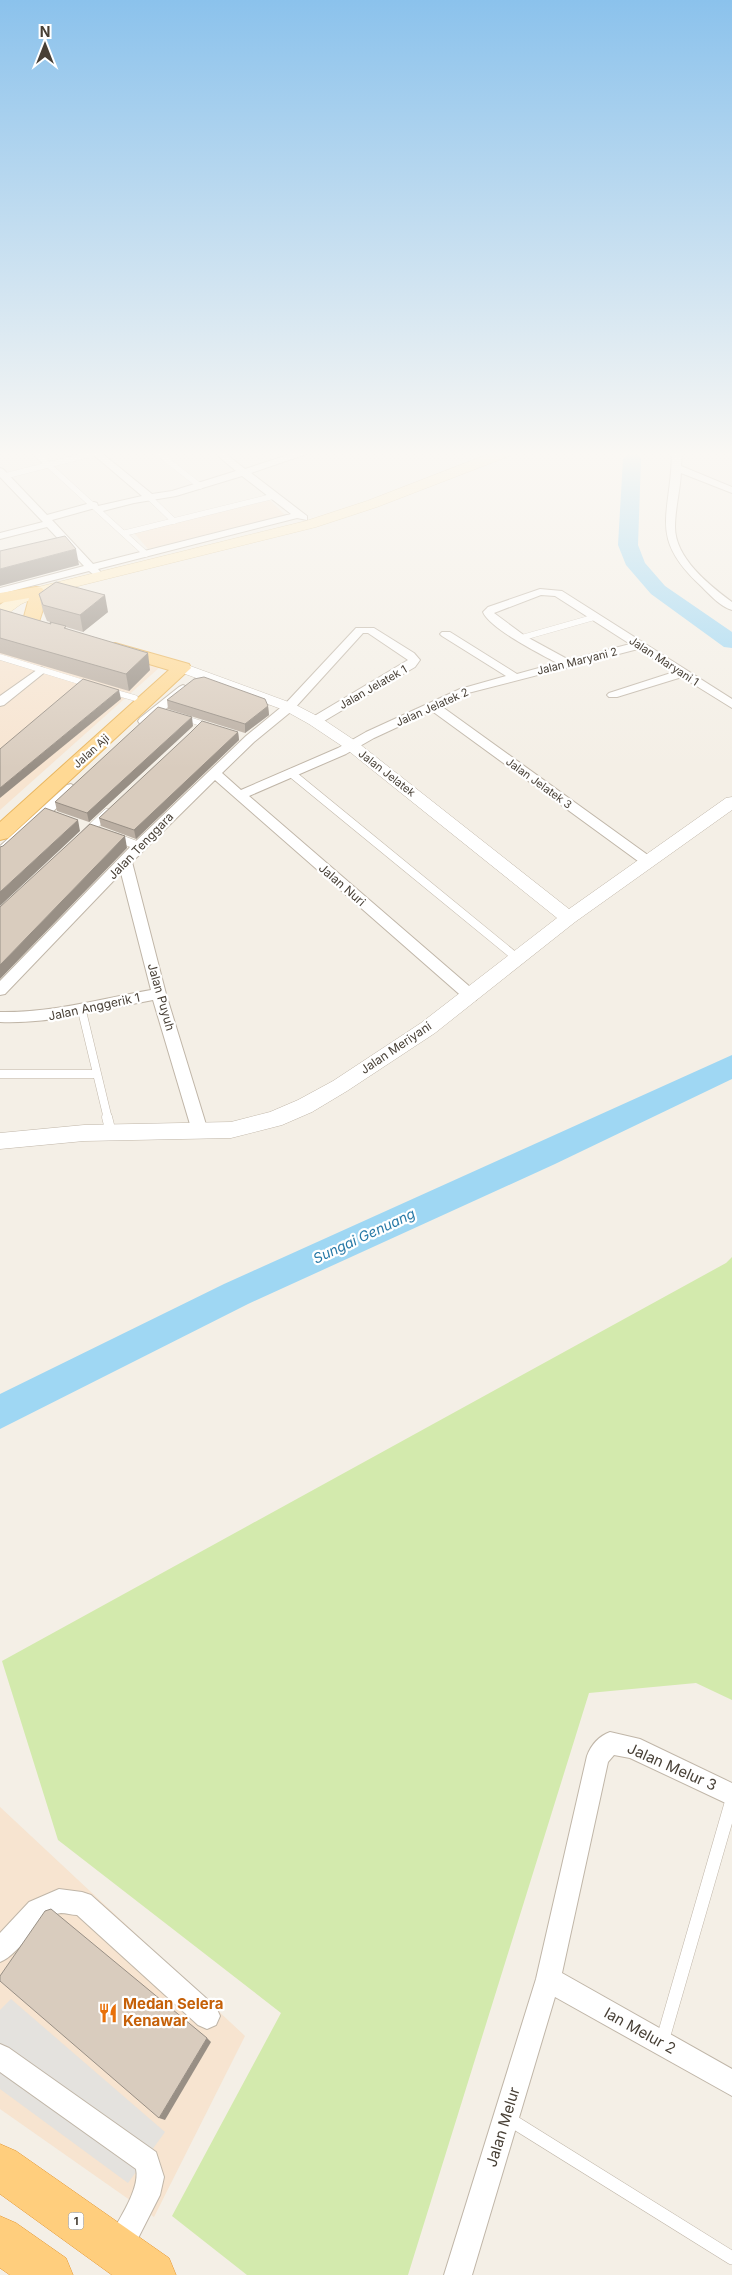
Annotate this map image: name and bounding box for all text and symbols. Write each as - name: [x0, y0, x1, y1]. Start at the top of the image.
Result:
- north arrow: [20, 20, 70, 70]
- text: N: [40, 23, 50, 40]
- street label: Jalan Maryani 1: [626, 633, 702, 689]
- street label: Jalan Maryani 2: [535, 644, 619, 678]
- street label: Jalan Jelatek 1: [337, 662, 409, 712]
- street label: Jalan Jelatek 2: [393, 685, 471, 729]
- street label: Jalan Aji: [70, 731, 112, 771]
- street label: Jalan Jelatek: [356, 746, 418, 800]
- street label: Jalan Jelatek 3: [503, 754, 575, 812]
- street label: Jalan Tenggara: [105, 809, 176, 882]
- street label: Jalan Nuri: [316, 860, 369, 909]
- street label: Jalan Puyuh: [145, 961, 178, 1032]
- street label: Jalan Anggerik 1: [47, 989, 141, 1024]
- street label: Jalan Meriyani: [357, 1018, 434, 1077]
- water label: Sungai Genuang: [310, 1204, 418, 1267]
- street label: Jalan Melur 3: [624, 1738, 720, 1795]
- place label: Medan Selera Kenawar: [123, 1994, 223, 2030]
- restaurant icon: Medan Selera Kenawar: [97, 2002, 119, 2024]
- street label: lan Melur 2: [601, 2003, 679, 2058]
- street label: Jalan Melur: [481, 2084, 524, 2169]
- road number: 1: [68, 2212, 84, 2230]

